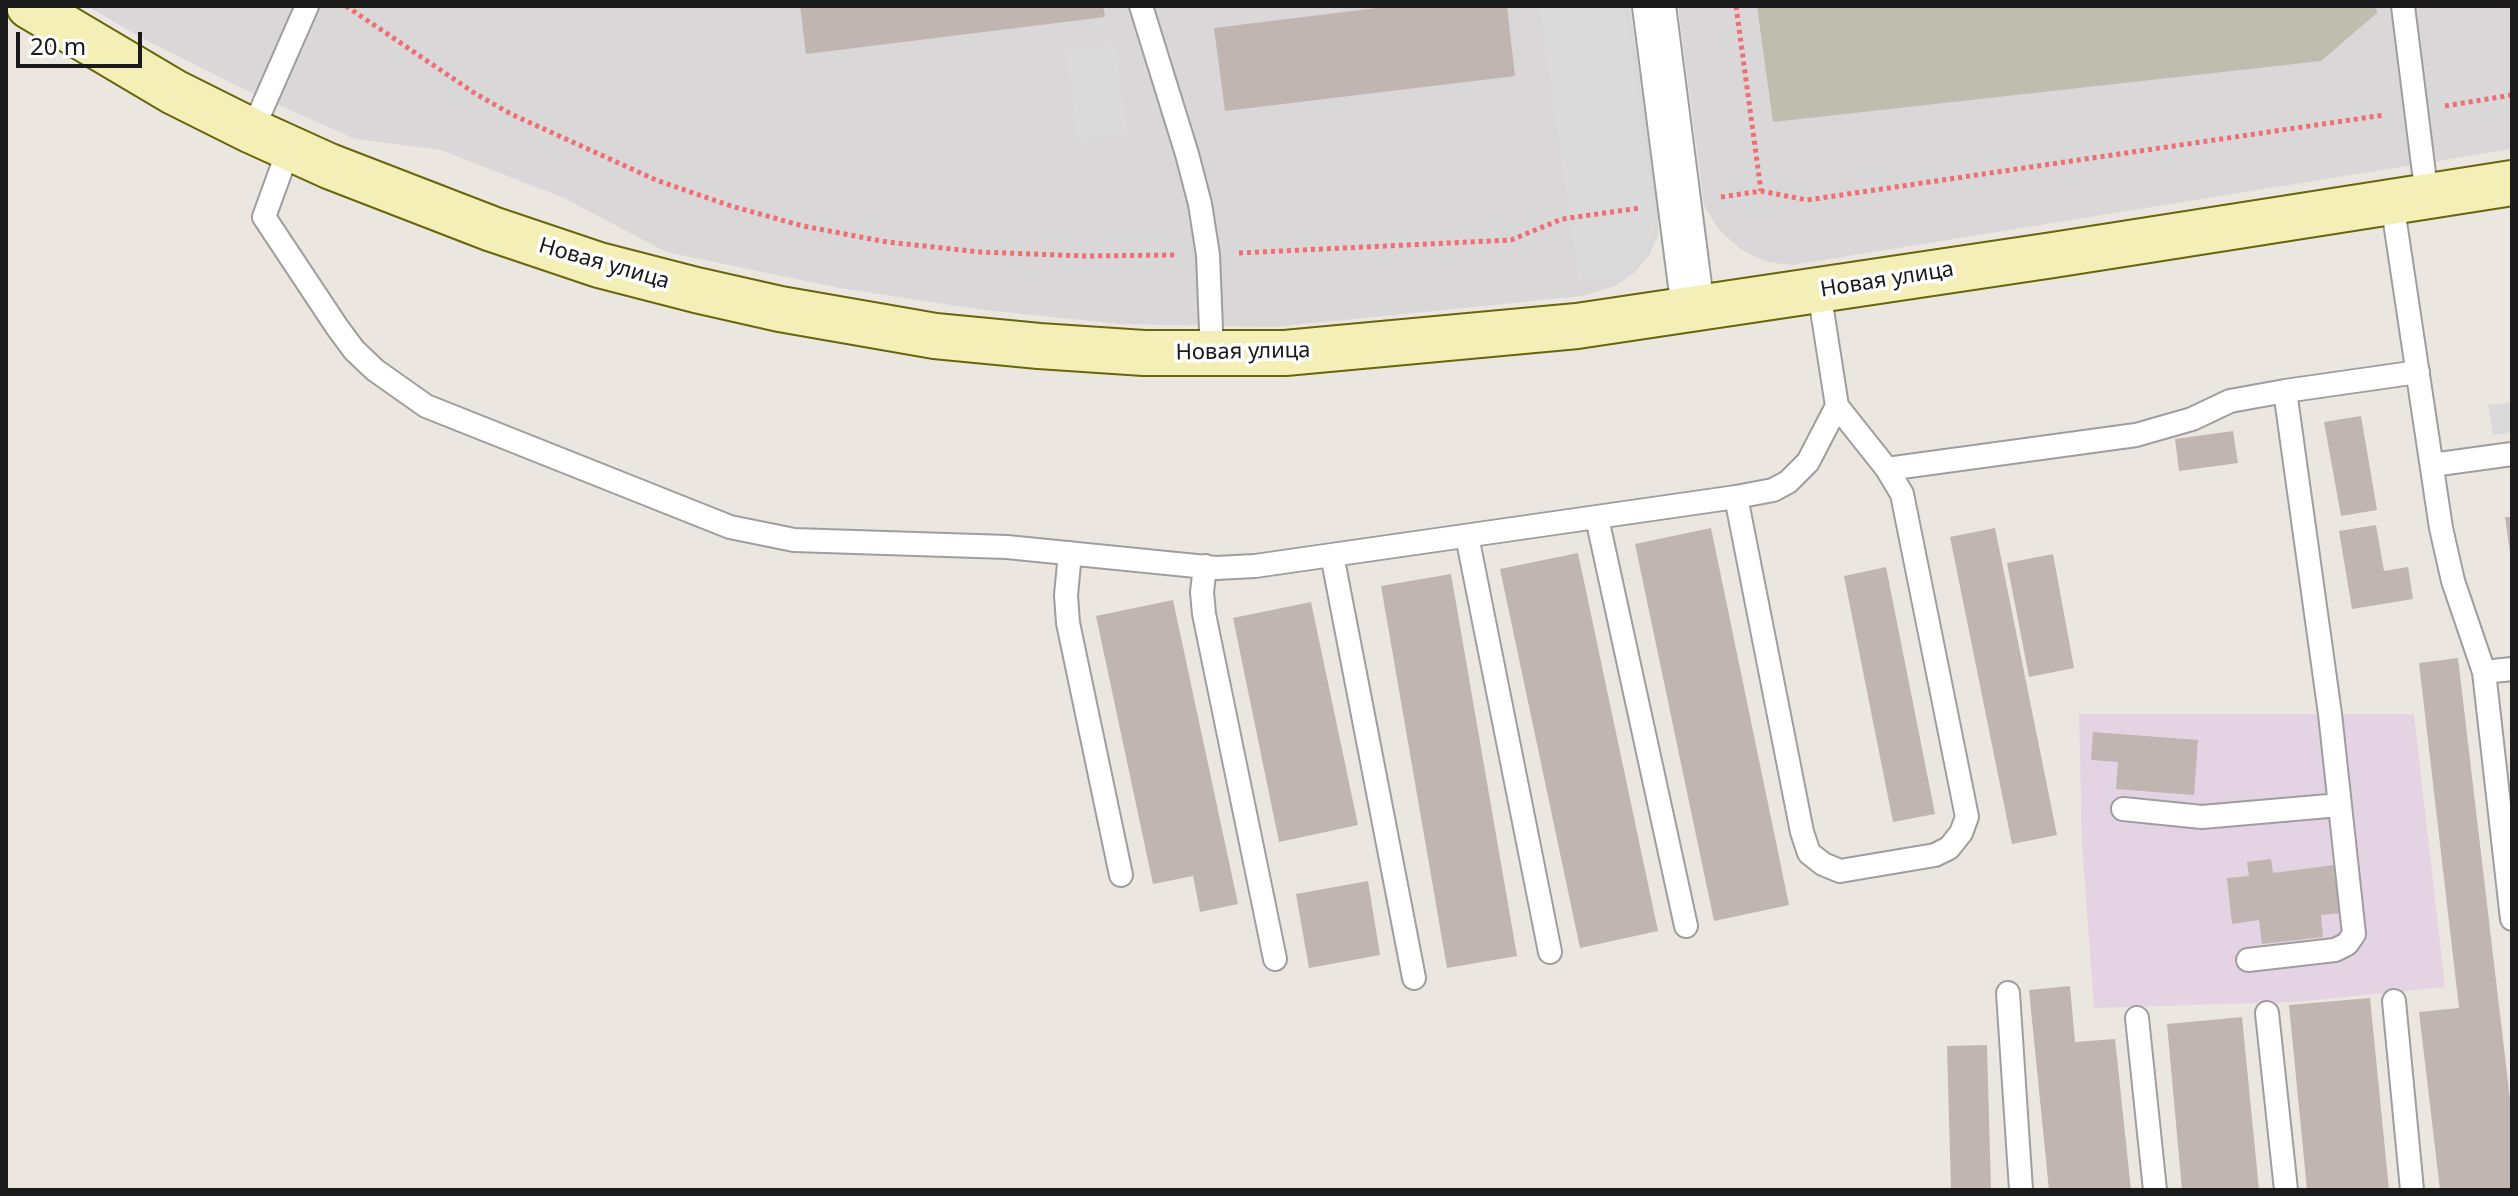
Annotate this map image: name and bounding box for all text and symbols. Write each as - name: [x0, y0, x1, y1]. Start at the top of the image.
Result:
- scale bar: [20, 16, 146, 66]
- text: 20 m: [30, 29, 86, 62]
- street label: Новая улица: [536, 233, 672, 295]
- street label: Новая улица: [1818, 256, 1956, 304]
- street label: Новая улица: [1175, 338, 1311, 366]

